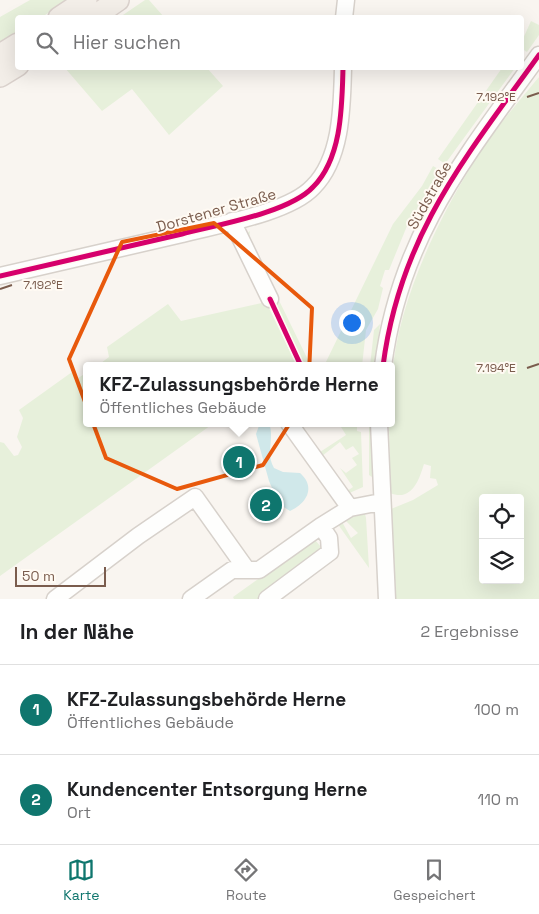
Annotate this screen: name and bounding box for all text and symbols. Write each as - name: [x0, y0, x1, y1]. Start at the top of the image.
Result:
- search box: [15, 15, 524, 70]
- icon: search: [33, 29, 61, 57]
- text: Hier suchen: [73, 30, 181, 55]
- text: 7.192°E: [476, 89, 516, 105]
- street label: Südstraße: [403, 157, 456, 232]
- street label: Dorstener Straße: [154, 184, 278, 236]
- text: 7.192°E: [23, 277, 63, 293]
- your location: [339, 310, 365, 336]
- text: 7.194°E: [476, 360, 516, 376]
- popup: [83, 362, 395, 427]
- text: KFZ-Zulassungsbehörde Herne: [99, 372, 379, 397]
- text: Öffentliches Gebäude: [99, 397, 266, 418]
- pin: 1: [223, 443, 255, 481]
- pin: 2: [250, 486, 282, 524]
- map controls: [479, 494, 524, 584]
- button: locate: [479, 494, 524, 539]
- button: layers: [479, 539, 524, 584]
- scale bar: [15, 564, 106, 587]
- text: 50 m: [22, 567, 55, 585]
- text: In der Nähe: [20, 618, 134, 645]
- text: 2 Ergebnisse: [420, 621, 519, 642]
- text: KFZ-Zulassungsbehörde Herne: [67, 687, 346, 712]
- text: 1: [32, 699, 40, 720]
- text: 100 m: [474, 699, 519, 720]
- text: Öffentliches Gebäude: [67, 712, 234, 733]
- text: Kundencenter Entsorgung Herne: [67, 777, 368, 802]
- text: 2: [31, 789, 41, 810]
- text: 110 m: [477, 789, 519, 810]
- text: Ort: [67, 802, 91, 823]
- tab: Karte: [63, 856, 100, 904]
- tab: Route: [226, 856, 267, 904]
- tab: Gespeichert: [393, 856, 476, 904]

